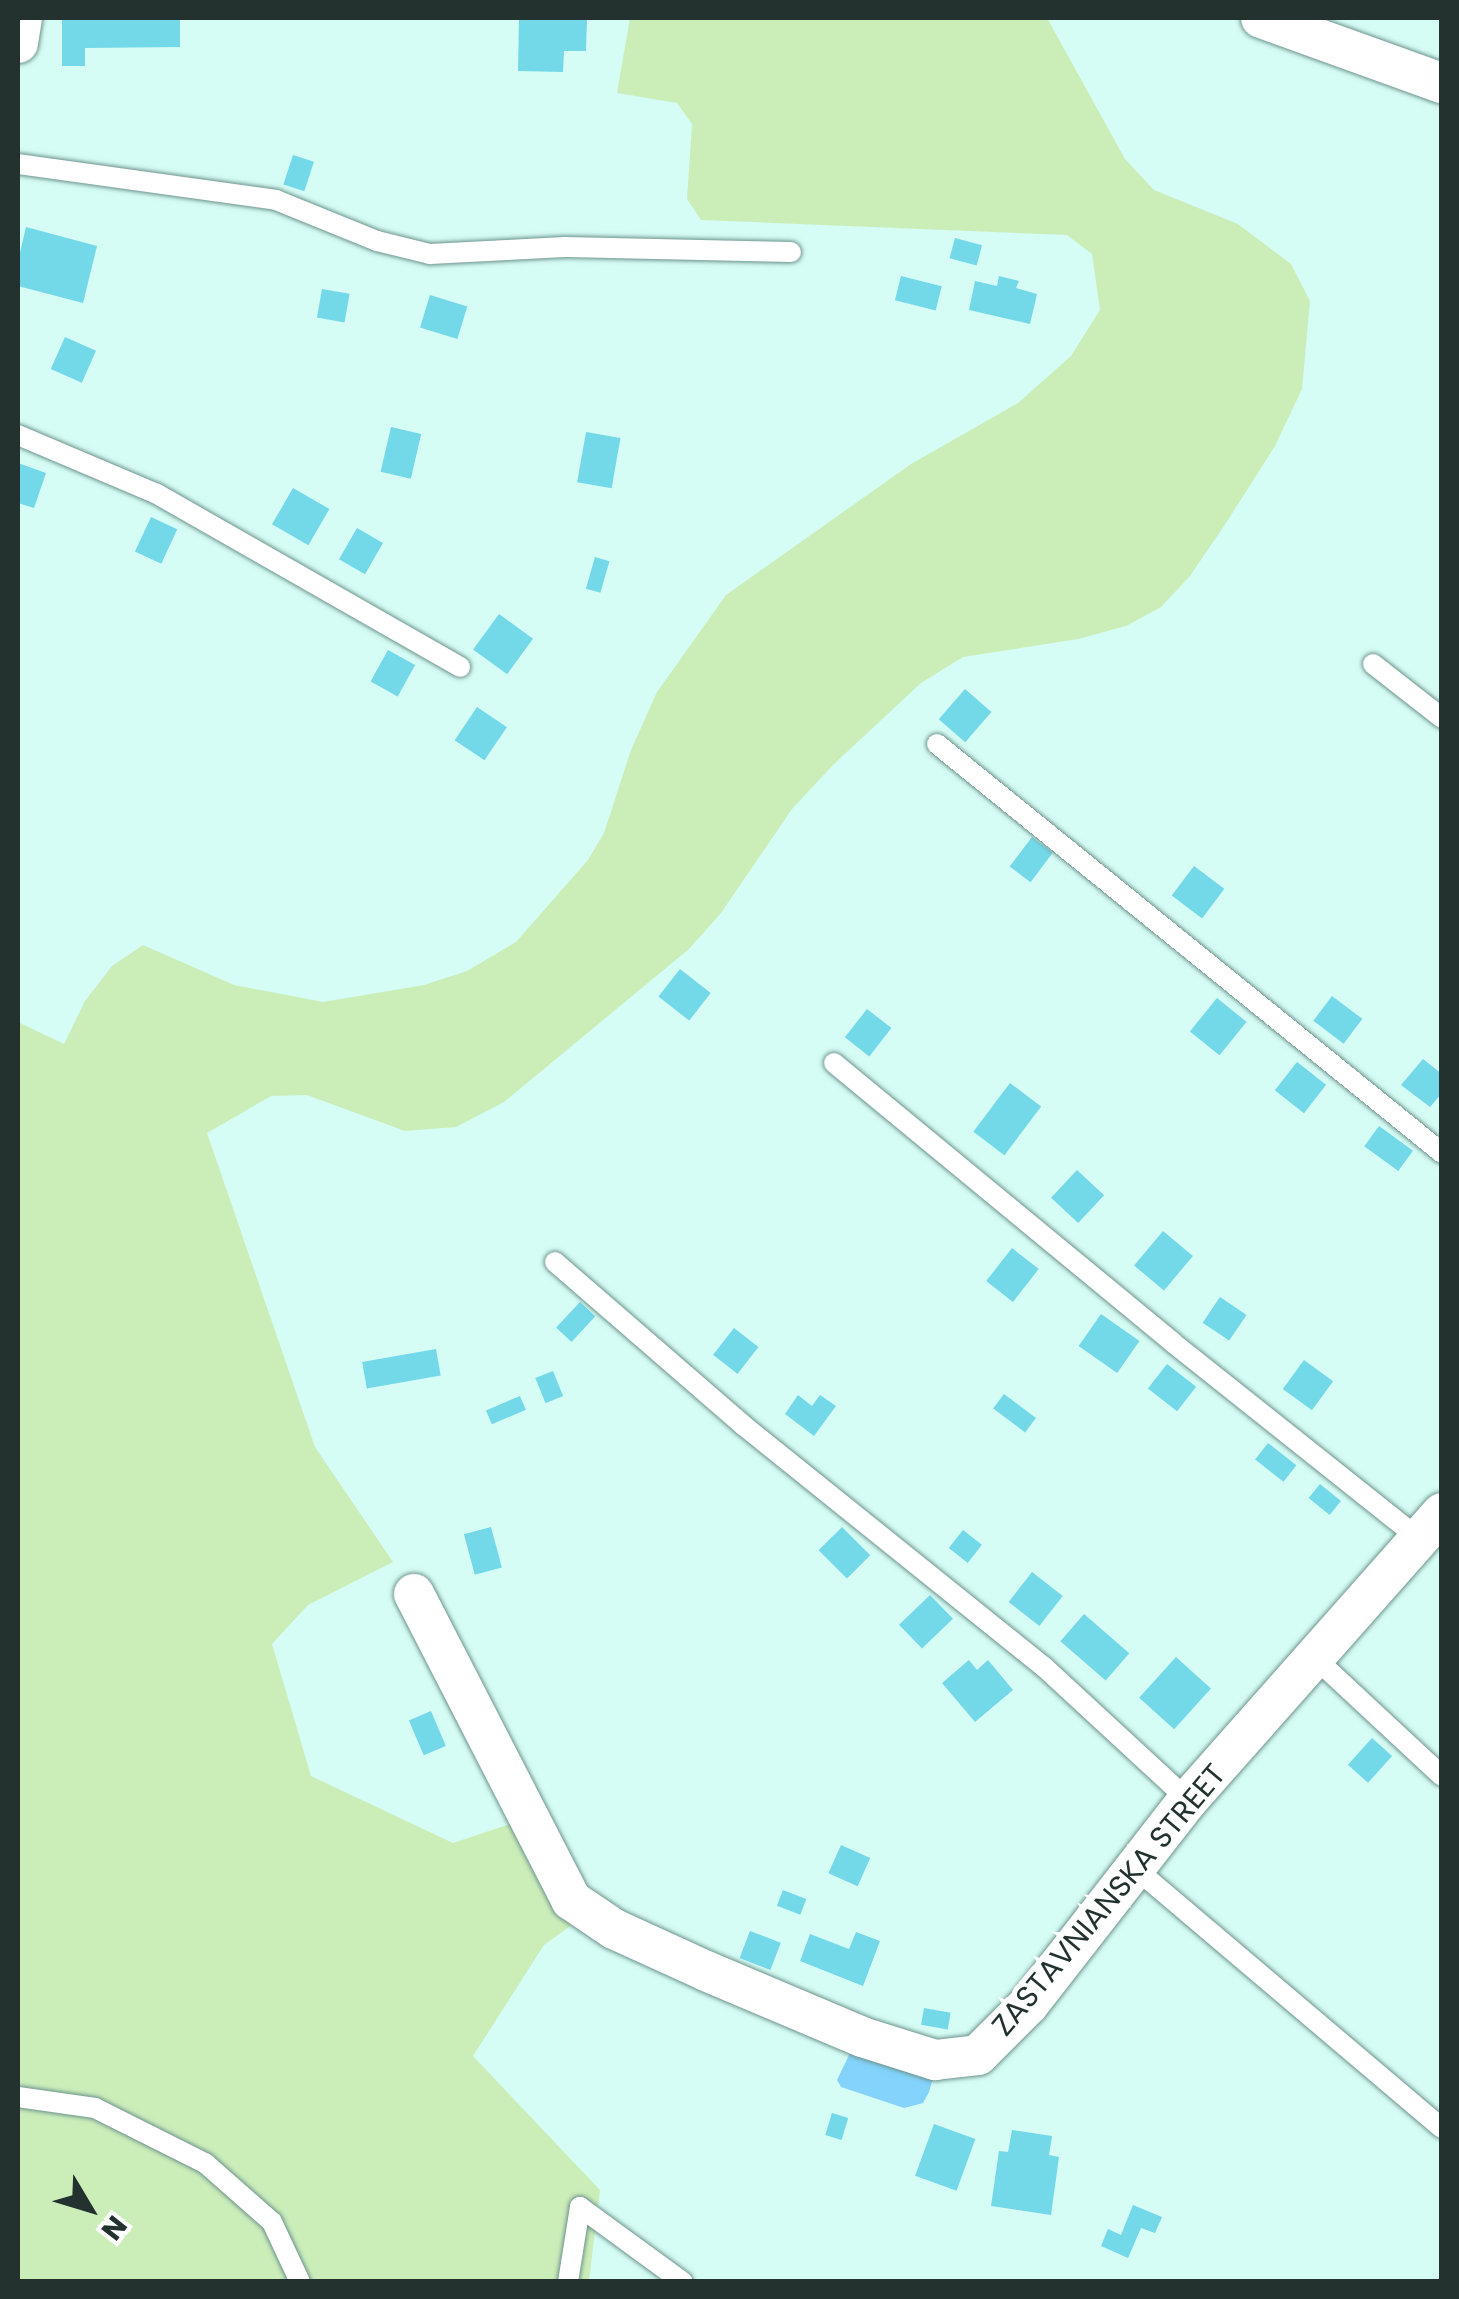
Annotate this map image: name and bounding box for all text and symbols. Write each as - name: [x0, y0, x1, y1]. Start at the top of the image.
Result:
- street label: ZASTAVNIANSKA STREET: [985, 1757, 1233, 2043]
- north arrow: [40, 2159, 140, 2259]
- text: N: [92, 2207, 136, 2248]

